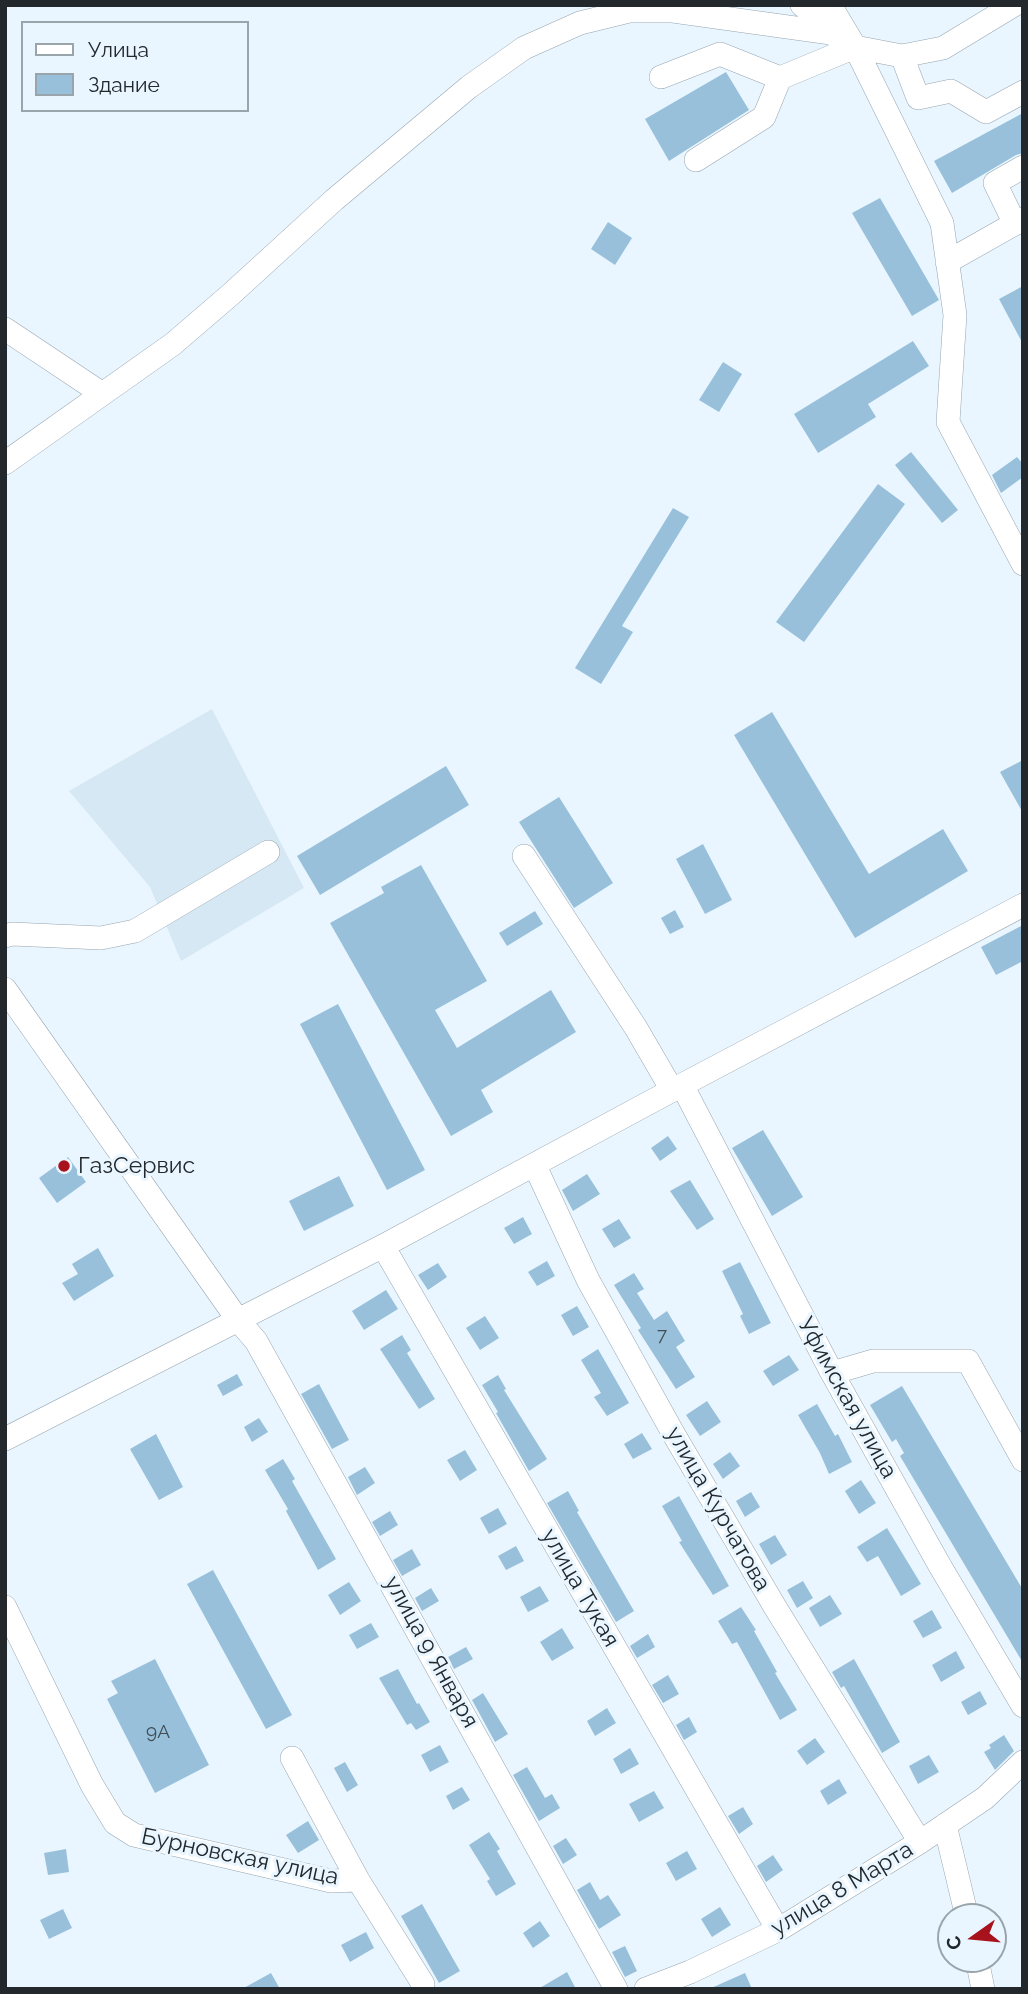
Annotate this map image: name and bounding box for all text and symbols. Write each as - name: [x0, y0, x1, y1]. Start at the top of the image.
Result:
- legend: [21, 21, 248, 112]
- text: Улица: [88, 37, 149, 62]
- text: Здание: [88, 72, 160, 97]
- place label: ГазСервис: [78, 1152, 195, 1180]
- marker: ГазСервис: [56, 1158, 72, 1174]
- street label: Уфимская улица: [791, 1313, 903, 1483]
- house number: 7: [657, 1324, 667, 1346]
- street label: улица Курчатова: [660, 1422, 776, 1596]
- street label: улица Тукая: [535, 1524, 625, 1652]
- street label: улица 9 Января: [378, 1571, 484, 1733]
- house number: 9А: [146, 1721, 170, 1743]
- street label: Бурновская улица: [139, 1823, 341, 1891]
- street label: улица 8 Марта: [766, 1836, 918, 1942]
- north arrow: [937, 1903, 1007, 1973]
- text: С: [941, 1934, 966, 1952]

